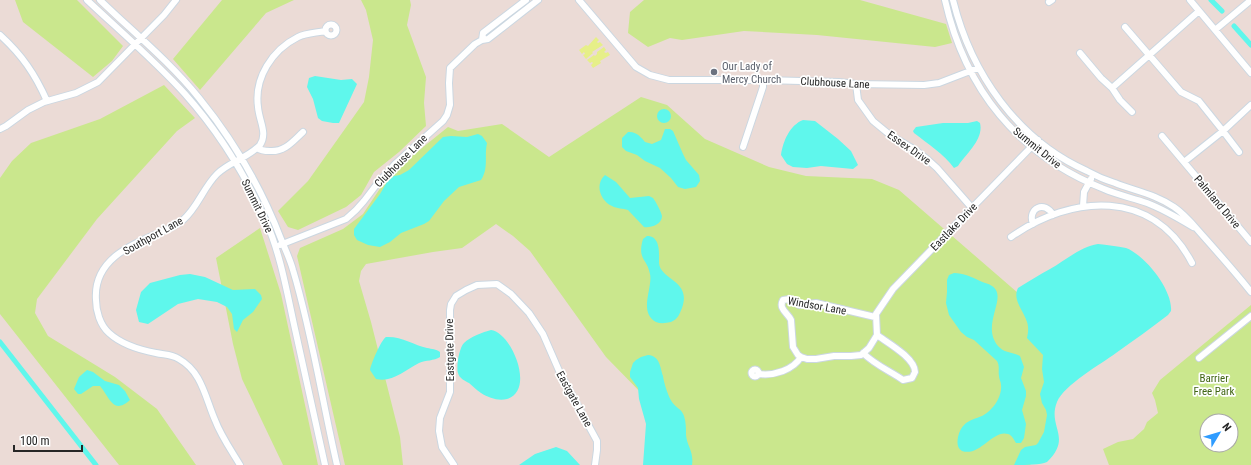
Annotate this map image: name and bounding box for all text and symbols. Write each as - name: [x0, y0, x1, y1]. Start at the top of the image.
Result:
- place label: Our Lady of Mercy Church: [722, 60, 781, 86]
- marker: Our Lady of Mercy Church: [709, 67, 719, 77]
- street label: Clubhouse Lane: [800, 75, 870, 91]
- street label: Summit Drive: [1010, 125, 1064, 171]
- street label: Essex Drive: [885, 128, 933, 168]
- street label: Clubhouse Lane: [372, 132, 430, 190]
- street label: Palmland Drive: [1191, 173, 1243, 231]
- street label: Summit Drive: [238, 177, 276, 235]
- street label: Eastlake Drive: [928, 200, 980, 254]
- street label: Southport Lane: [121, 214, 185, 258]
- street label: Windsor Lane: [787, 294, 847, 318]
- street label: Eastgate Drive: [443, 319, 457, 381]
- street label: Eastgate Lane: [553, 369, 595, 429]
- park label: Barrier Free Park: [1194, 372, 1234, 398]
- north arrow: [1199, 413, 1239, 453]
- text: N: [1219, 420, 1234, 434]
- scale bar: [14, 427, 82, 453]
- text: 100 m: [20, 434, 50, 448]

